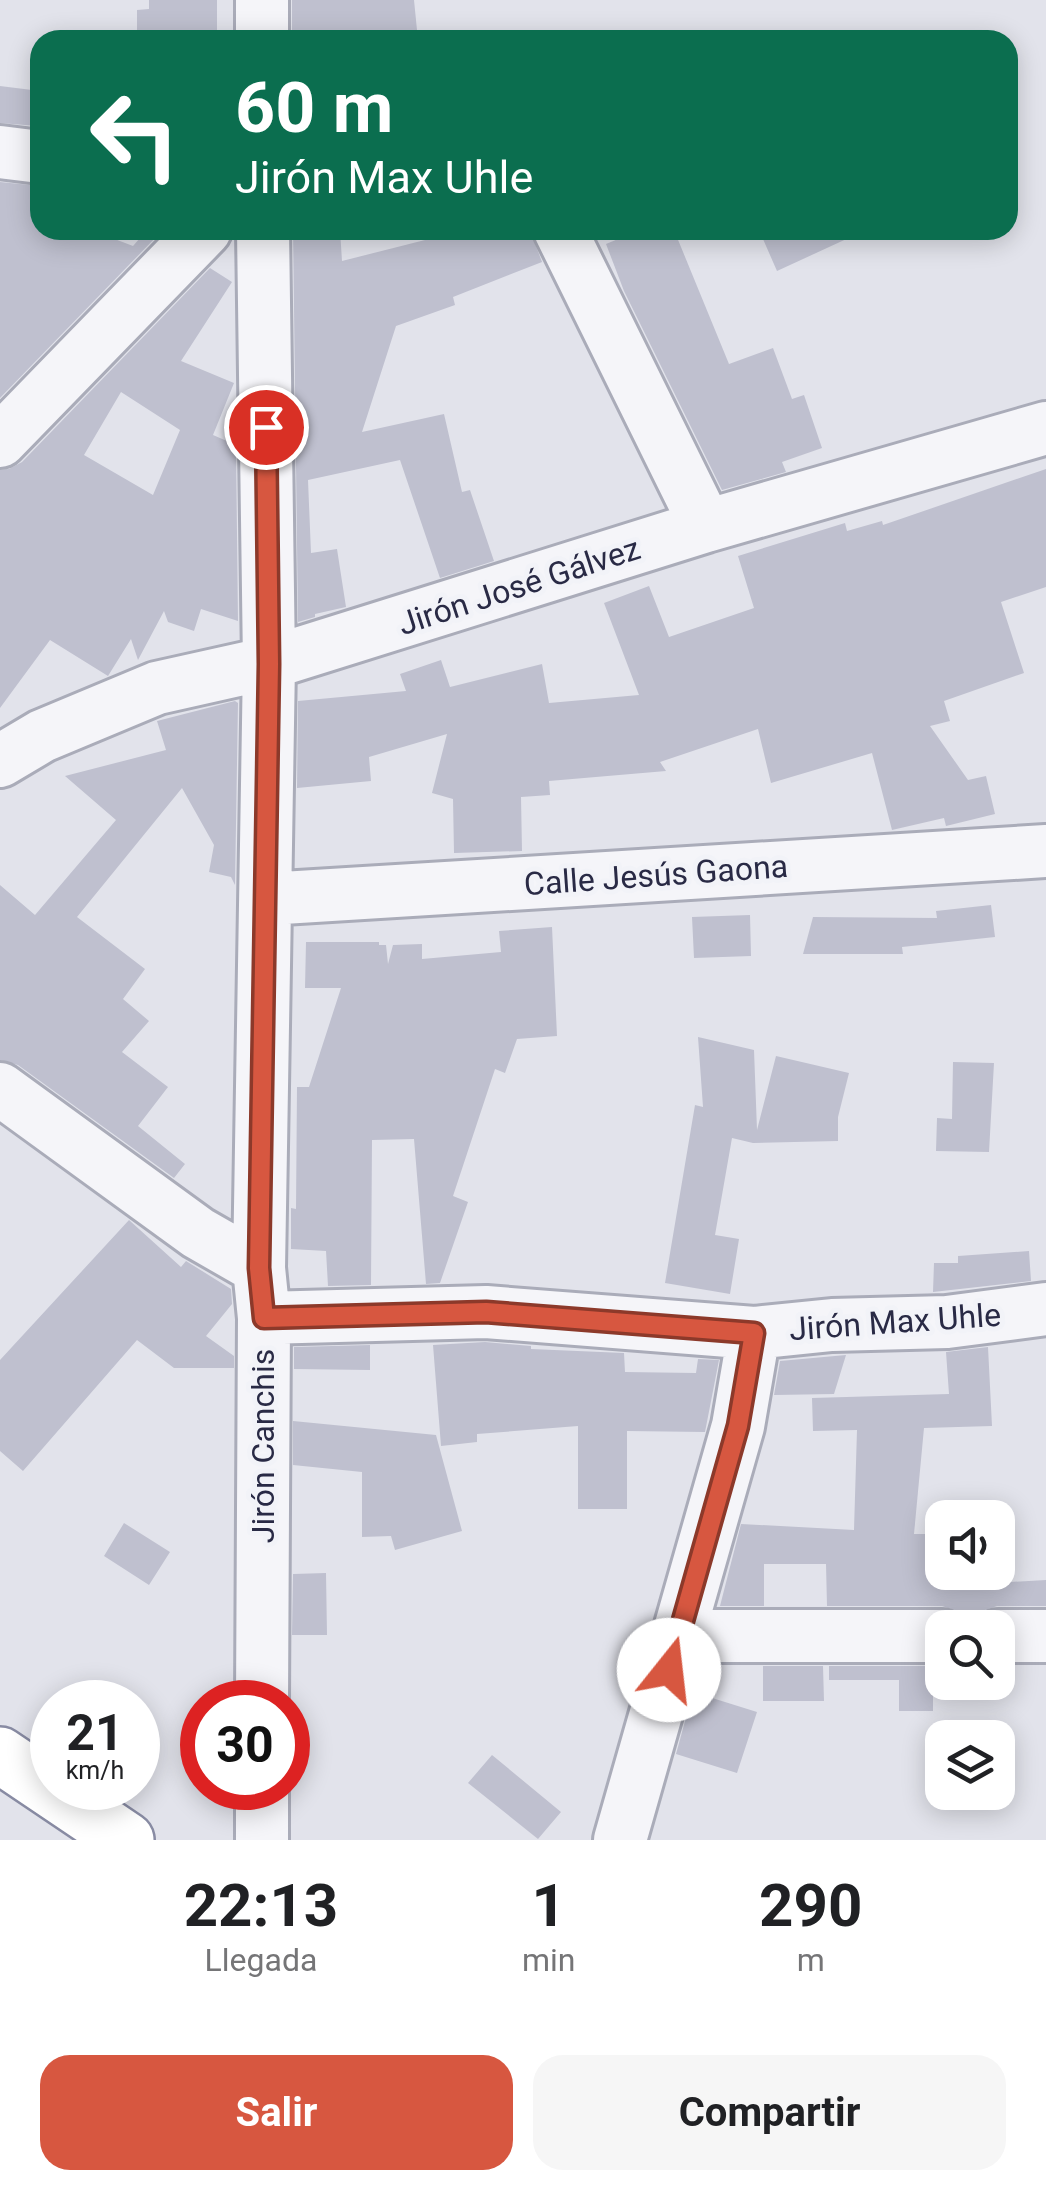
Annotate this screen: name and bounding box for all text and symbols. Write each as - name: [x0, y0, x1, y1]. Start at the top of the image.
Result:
- text: 60 m: [235, 67, 393, 149]
- icon: left: [70, 70, 200, 200]
- text: Jirón Max Uhle: [235, 151, 533, 204]
- pin: [224, 385, 309, 470]
- icon: arrive: [239, 400, 294, 455]
- street label: Jirón José Gálvez: [393, 529, 645, 643]
- street label: Calle Jesús Gaona: [523, 847, 789, 903]
- street label: Jirón Max Uhle: [788, 1296, 1002, 1348]
- street label: Jirón Canchis: [244, 1349, 282, 1543]
- map controls: [925, 1500, 1015, 1810]
- button: sound: [925, 1500, 1015, 1590]
- button: search: [925, 1610, 1015, 1700]
- position arrow: [617, 1618, 721, 1722]
- speed limit sign: 30: [180, 1680, 310, 1810]
- text: 21: [66, 1704, 124, 1762]
- button: layers: [925, 1720, 1015, 1810]
- text: km/h: [66, 1756, 124, 1785]
- text: 22:13: [184, 1870, 338, 1941]
- text: 1: [531, 1870, 566, 1941]
- text: 290: [759, 1870, 862, 1941]
- text: Llegada: [205, 1941, 317, 1979]
- text: min: [522, 1941, 575, 1979]
- text: m: [797, 1941, 825, 1979]
- button: Salir: [40, 2055, 513, 2170]
- button: Compartir: [533, 2055, 1006, 2170]

